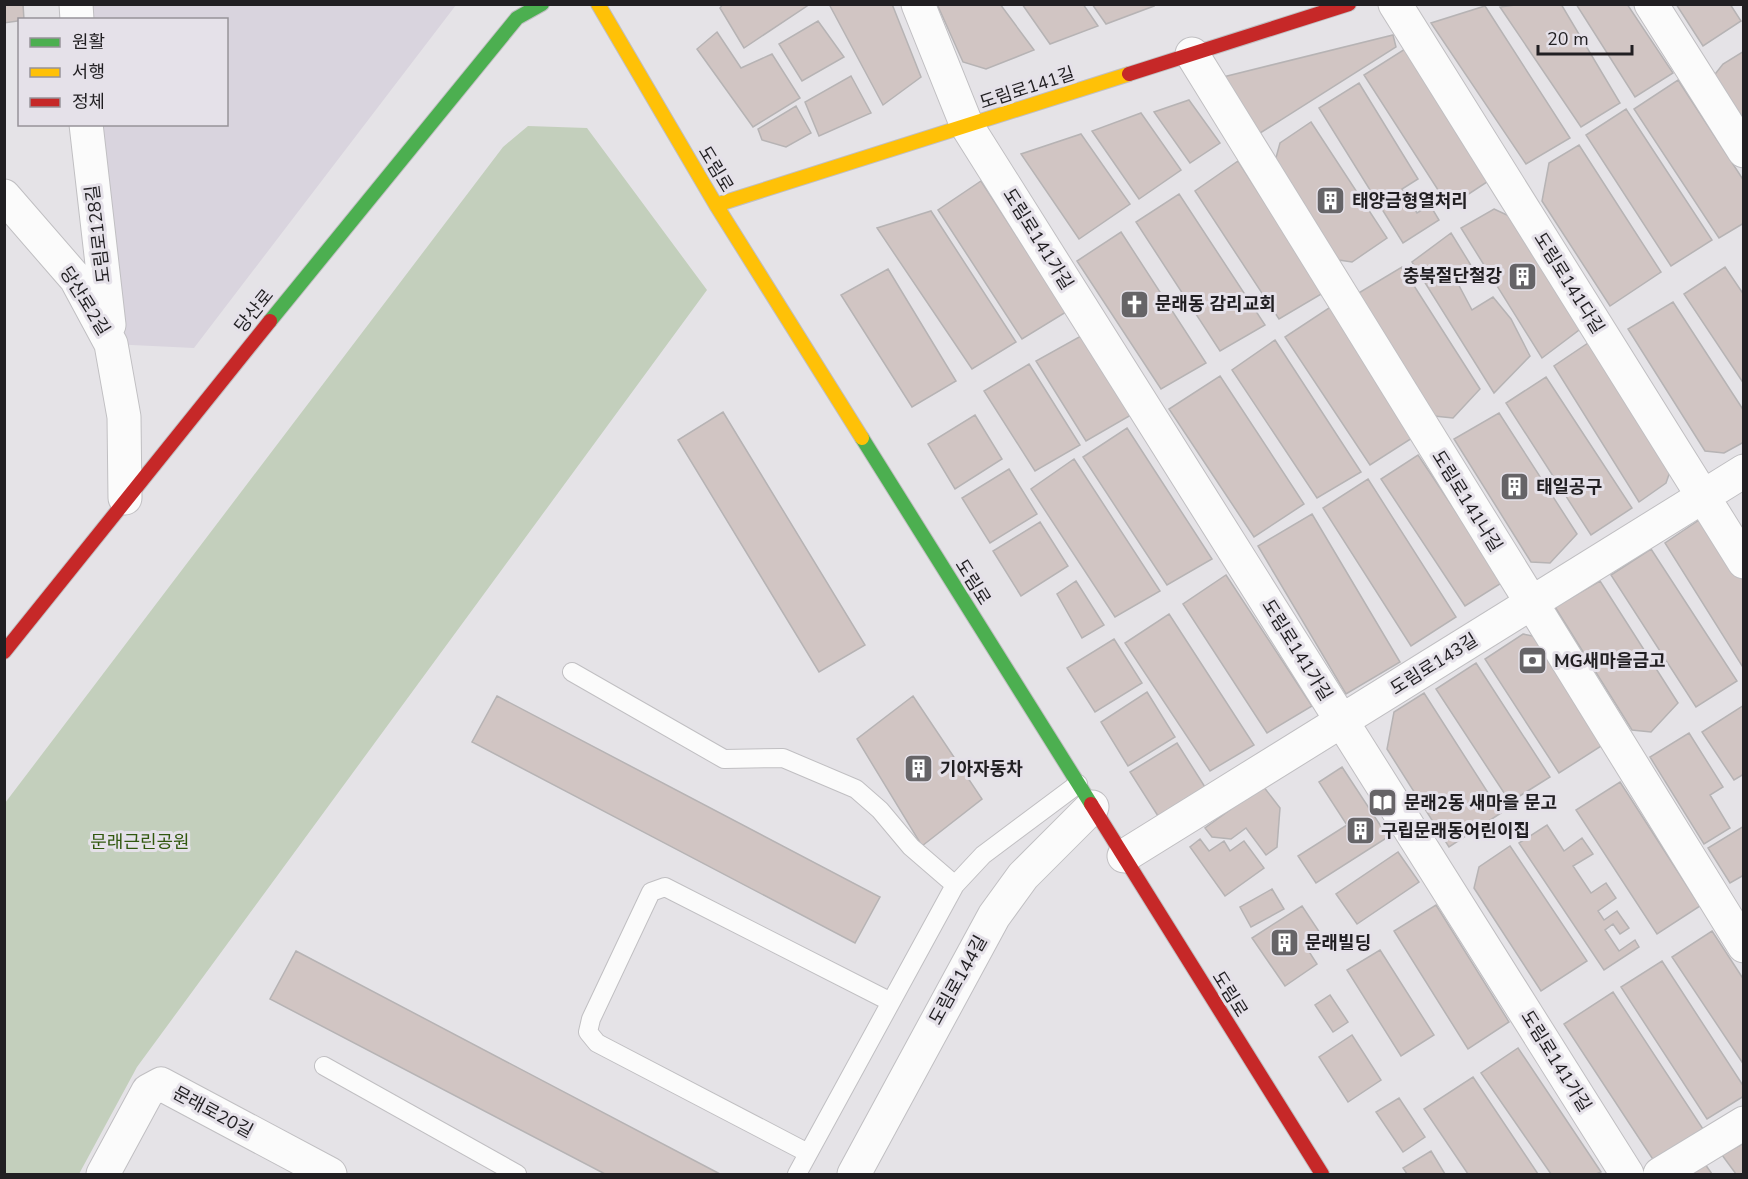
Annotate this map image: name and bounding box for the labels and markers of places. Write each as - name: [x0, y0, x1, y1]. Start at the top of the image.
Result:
- building icon: 태양금형열처리: [1315, 185, 1347, 217]
- place label: 태양금형열처리: [1352, 189, 1468, 213]
- building icon: 충북절단철강: [1507, 260, 1539, 292]
- place label: 충북절단철강: [1403, 264, 1502, 288]
- church icon: 문래동 감리교회: [1118, 288, 1150, 320]
- place label: 문래동 감리교회: [1155, 292, 1276, 316]
- building icon: 태일공구: [1499, 471, 1531, 503]
- place label: 태일공구: [1536, 475, 1602, 499]
- bank icon: MG새마을금고: [1517, 645, 1549, 677]
- place label: MG새마을금고: [1554, 649, 1666, 673]
- building icon: 기아자동차: [903, 753, 935, 785]
- place label: 기아자동차: [940, 757, 1023, 781]
- library icon: 문래2동 새마을 문고: [1367, 787, 1399, 819]
- place label: 문래2동 새마을 문고: [1404, 791, 1557, 815]
- building icon: 구립문래동어린이집: [1344, 815, 1376, 847]
- place label: 구립문래동어린이집: [1381, 819, 1530, 843]
- building icon: 문래빌딩: [1268, 927, 1300, 959]
- place label: 문래빌딩: [1305, 931, 1371, 955]

